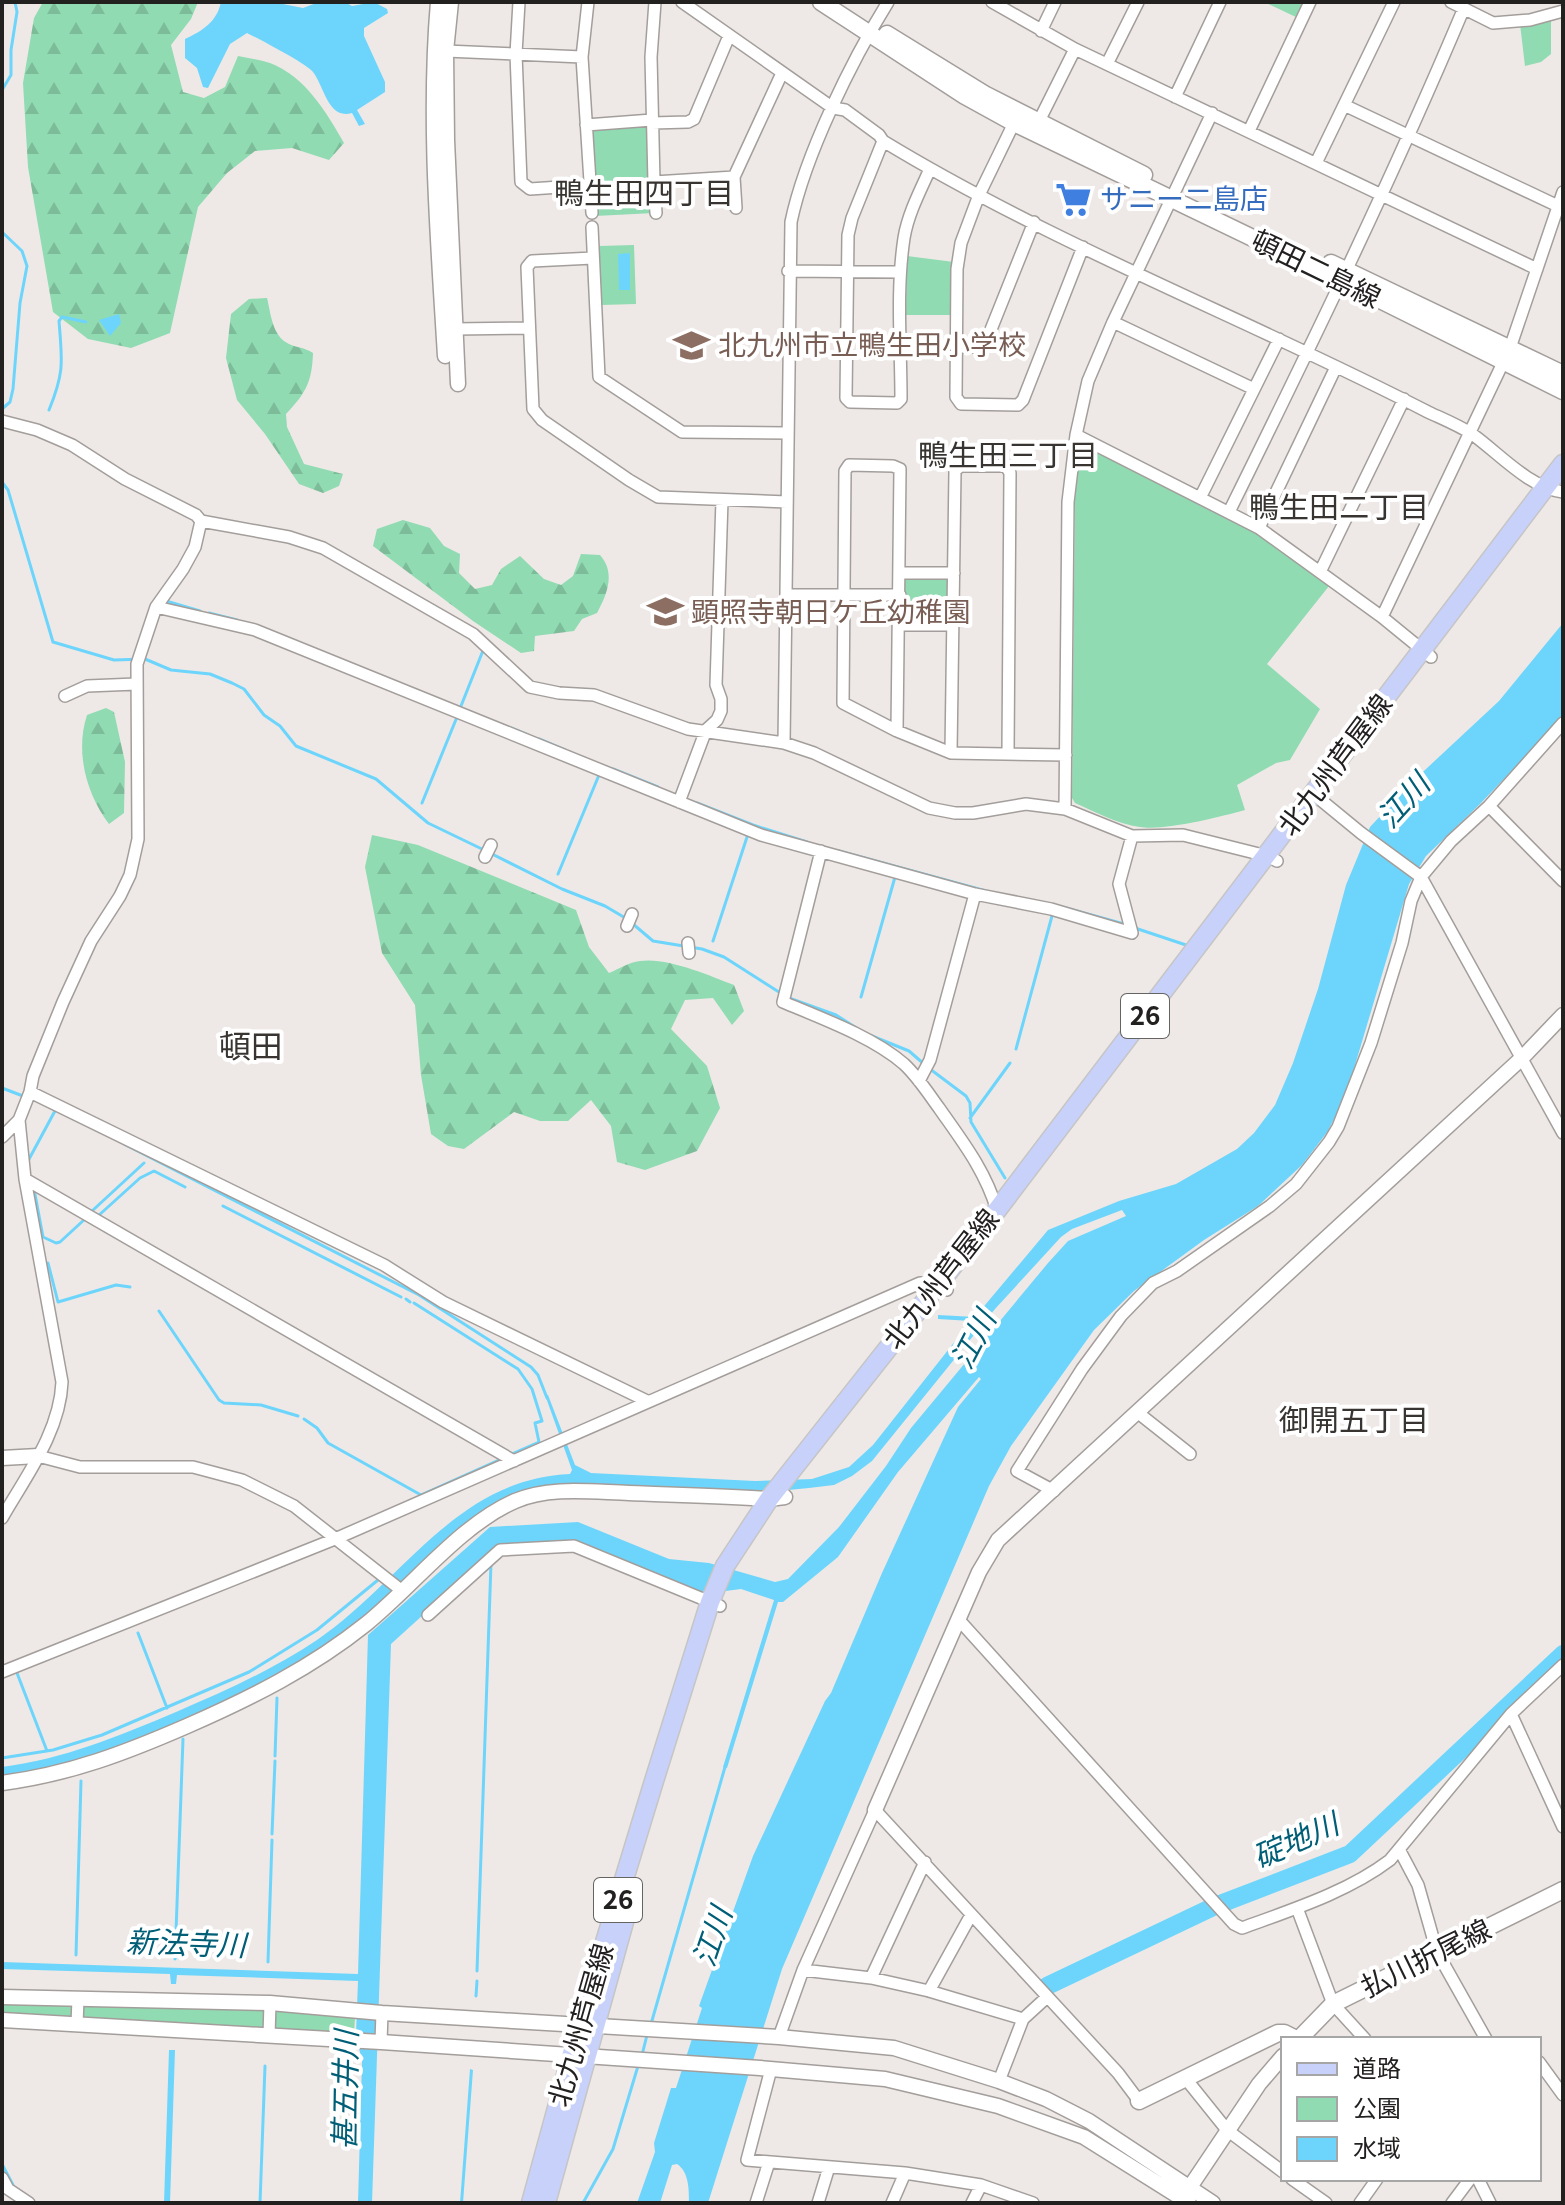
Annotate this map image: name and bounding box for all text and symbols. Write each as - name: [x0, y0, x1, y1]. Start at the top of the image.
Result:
- district label: 鴨生田四丁目: [554, 169, 734, 213]
- place label: サニー二島店: [1100, 177, 1268, 217]
- supermarket icon: サニー二島店: [1055, 180, 1093, 218]
- street label: 頓田二島線: [1245, 219, 1389, 316]
- place label: 北九州市立鴨生田小学校: [718, 323, 1026, 363]
- school or university icon: 北九州市立鴨生田小学校: [673, 326, 711, 364]
- district label: 鴨生田三丁目: [918, 431, 1098, 475]
- district label: 鴨生田二丁目: [1249, 483, 1429, 527]
- place label: 顕照寺朝日ケ丘幼稚園: [691, 590, 971, 630]
- school or university icon: 顕照寺朝日ケ丘幼稚園: [646, 593, 684, 631]
- street label: 北九州芦屋線: [1267, 685, 1400, 843]
- water label: 江川: [1365, 760, 1440, 836]
- road number: 26: [1121, 994, 1169, 1038]
- district label: 頓田: [219, 1021, 283, 1067]
- street label: 北九州芦屋線: [872, 1199, 1007, 1356]
- water label: 江川: [938, 1299, 1006, 1375]
- district label: 御開五丁目: [1279, 1396, 1429, 1440]
- water label: 碇地川: [1245, 1799, 1348, 1877]
- road number: 26: [594, 1878, 642, 1922]
- water label: 江川: [680, 1898, 742, 1972]
- street label: 払川折尾線: [1353, 1908, 1497, 2005]
- water label: 新法寺川: [125, 1917, 250, 1965]
- street label: 北九州芦屋線: [537, 1938, 621, 2111]
- water label: 甚五井川: [320, 2027, 366, 2150]
- legend: [1281, 2037, 1541, 2181]
- text: 道路: [1353, 2049, 1401, 2084]
- text: 公園: [1353, 2089, 1401, 2124]
- text: 水域: [1353, 2129, 1401, 2164]

